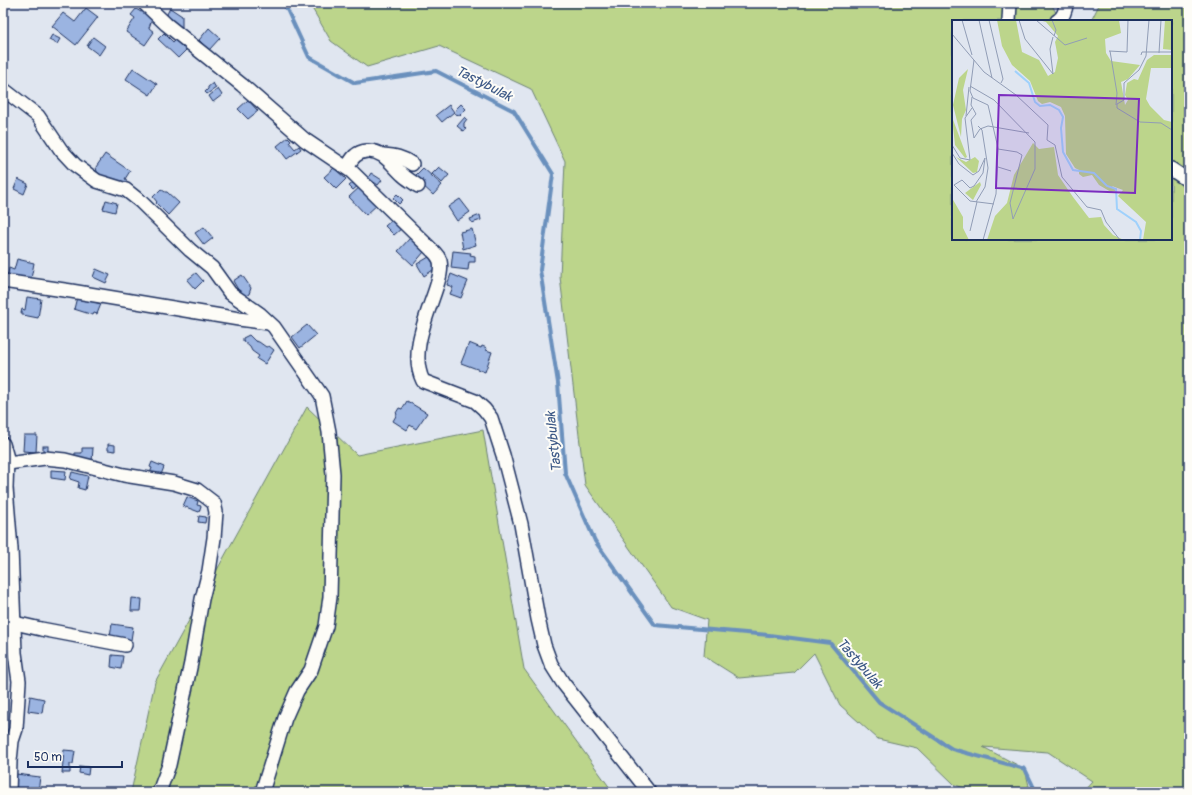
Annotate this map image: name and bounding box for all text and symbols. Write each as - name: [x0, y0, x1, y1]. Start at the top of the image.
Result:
- inset map: [952, 20, 1172, 240]
- water label: Tastybulak: [453, 62, 516, 105]
- water label: Tastybulak: [542, 410, 565, 473]
- water label: Tastybulak: [833, 635, 887, 693]
- scale bar: [28, 743, 122, 769]
- text: 50 m: [34, 750, 62, 765]

